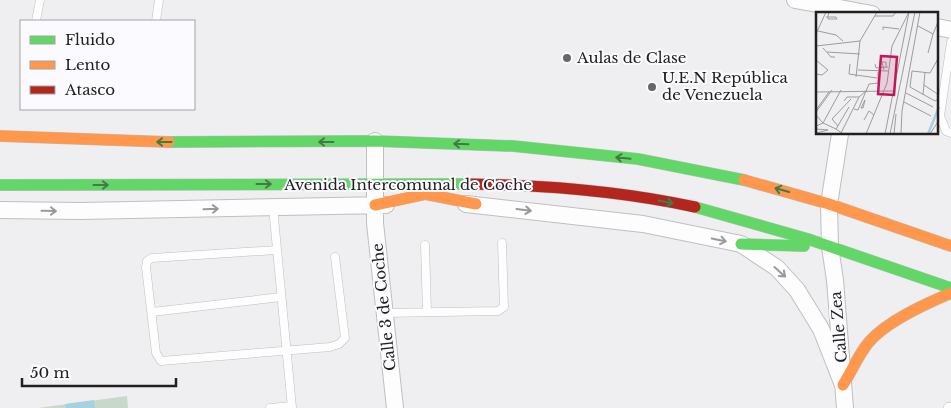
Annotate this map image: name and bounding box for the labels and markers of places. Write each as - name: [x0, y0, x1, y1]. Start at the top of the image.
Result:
- place label: Aulas de Clase: [576, 48, 686, 67]
- marker: Aulas de Clase: [561, 52, 573, 64]
- place label: U.E.N República de Venezuela: [662, 68, 788, 104]
- marker: U.E.N República de Venezuela: [646, 81, 658, 93]

